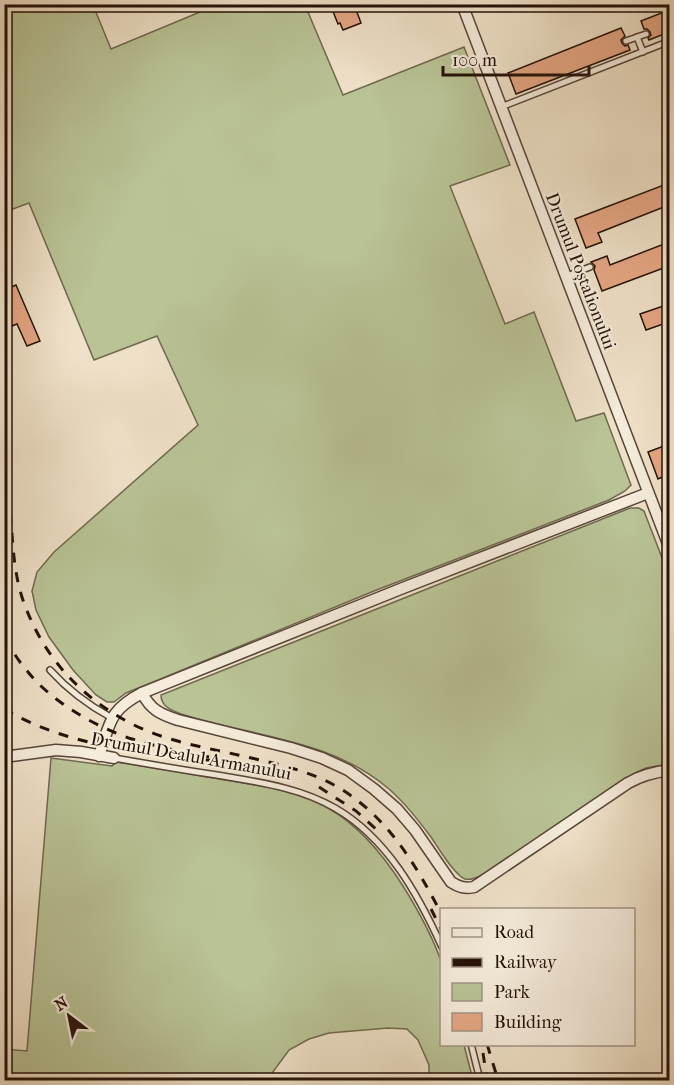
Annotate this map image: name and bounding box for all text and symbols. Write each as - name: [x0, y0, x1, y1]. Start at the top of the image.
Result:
- scale bar: [443, 39, 588, 77]
- text: 100 m: [452, 50, 497, 71]
- street label: Drumul Poștalionului: [541, 190, 620, 353]
- street label: Drumul Dealul Armanului: [89, 728, 294, 785]
- legend: [440, 908, 635, 1046]
- text: Road: [494, 922, 534, 943]
- text: Railway: [494, 952, 558, 973]
- text: Park: [494, 982, 531, 1003]
- north arrow: [39, 986, 99, 1046]
- text: N: [51, 992, 72, 1015]
- text: Building: [494, 1012, 562, 1033]

